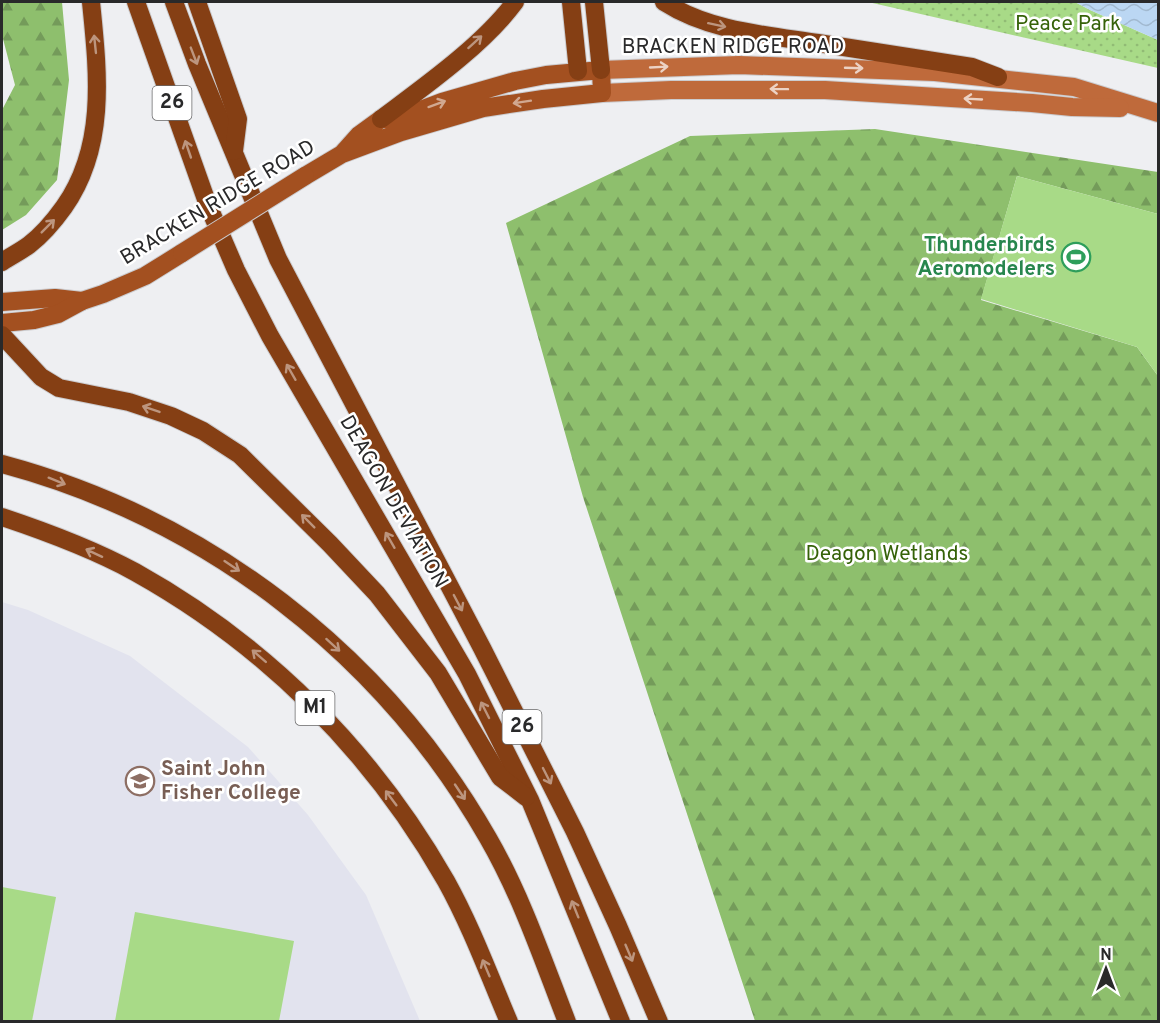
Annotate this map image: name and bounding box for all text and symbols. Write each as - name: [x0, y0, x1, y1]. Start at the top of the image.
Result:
- park label: Peace Park: [1015, 11, 1121, 38]
- one-way arrow: [707, 20, 726, 32]
- street label: BRACKEN RIDGE ROAD: [622, 34, 844, 61]
- one-way arrow: [89, 35, 100, 55]
- one-way arrow: [468, 35, 483, 49]
- one-way arrow: [190, 46, 201, 65]
- one-way arrow: [648, 62, 668, 73]
- one-way arrow: [843, 63, 863, 74]
- one-way arrow: [769, 84, 789, 95]
- road number: 26: [152, 86, 192, 120]
- one-way arrow: [964, 94, 984, 105]
- one-way arrow: [513, 97, 532, 108]
- one-way arrow: [427, 98, 446, 109]
- street label: BRACKEN RIDGE ROAD: [116, 134, 320, 272]
- one-way arrow: [182, 140, 193, 159]
- one-way arrow: [40, 219, 55, 234]
- place label: Thunderbirds Aeromodelers: [917, 232, 1055, 283]
- sports icon: Thunderbirds Aeromodelers: [1060, 241, 1092, 273]
- one-way arrow: [284, 364, 296, 381]
- one-way arrow: [142, 403, 161, 414]
- street label: DEAGON DEVIATION: [332, 411, 454, 593]
- one-way arrow: [48, 476, 66, 487]
- one-way arrow: [300, 514, 315, 529]
- one-way arrow: [383, 532, 395, 549]
- park label: Deagon Wetlands: [806, 541, 968, 568]
- one-way arrow: [85, 546, 103, 558]
- one-way arrow: [224, 560, 241, 573]
- one-way arrow: [453, 593, 464, 611]
- one-way arrow: [325, 638, 340, 652]
- one-way arrow: [252, 649, 267, 663]
- road number: M1: [296, 691, 334, 725]
- one-way arrow: [478, 701, 490, 719]
- road number: 26: [502, 710, 542, 744]
- place label: Saint John Fisher College: [161, 756, 301, 807]
- school or university icon: Saint John Fisher College: [124, 765, 156, 797]
- one-way arrow: [541, 767, 553, 785]
- one-way arrow: [454, 784, 466, 800]
- one-way arrow: [385, 790, 398, 806]
- one-way arrow: [569, 901, 580, 919]
- north arrow: [1076, 939, 1136, 999]
- one-way arrow: [624, 943, 636, 961]
- text: N: [1100, 946, 1112, 966]
- one-way arrow: [480, 959, 491, 977]

